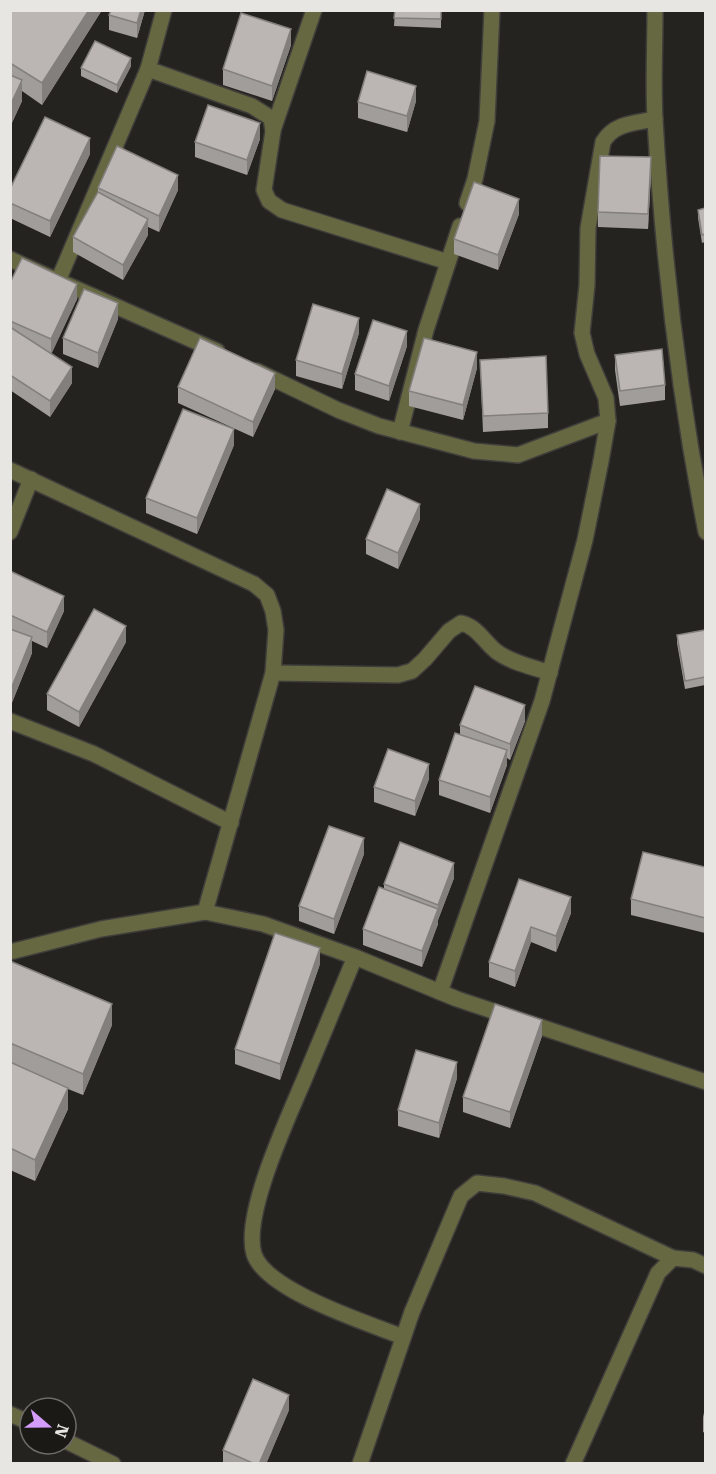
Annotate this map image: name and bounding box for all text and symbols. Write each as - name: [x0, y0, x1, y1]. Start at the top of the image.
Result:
- north arrow: [18, 1396, 78, 1456]
- text: N: [51, 1422, 73, 1440]

